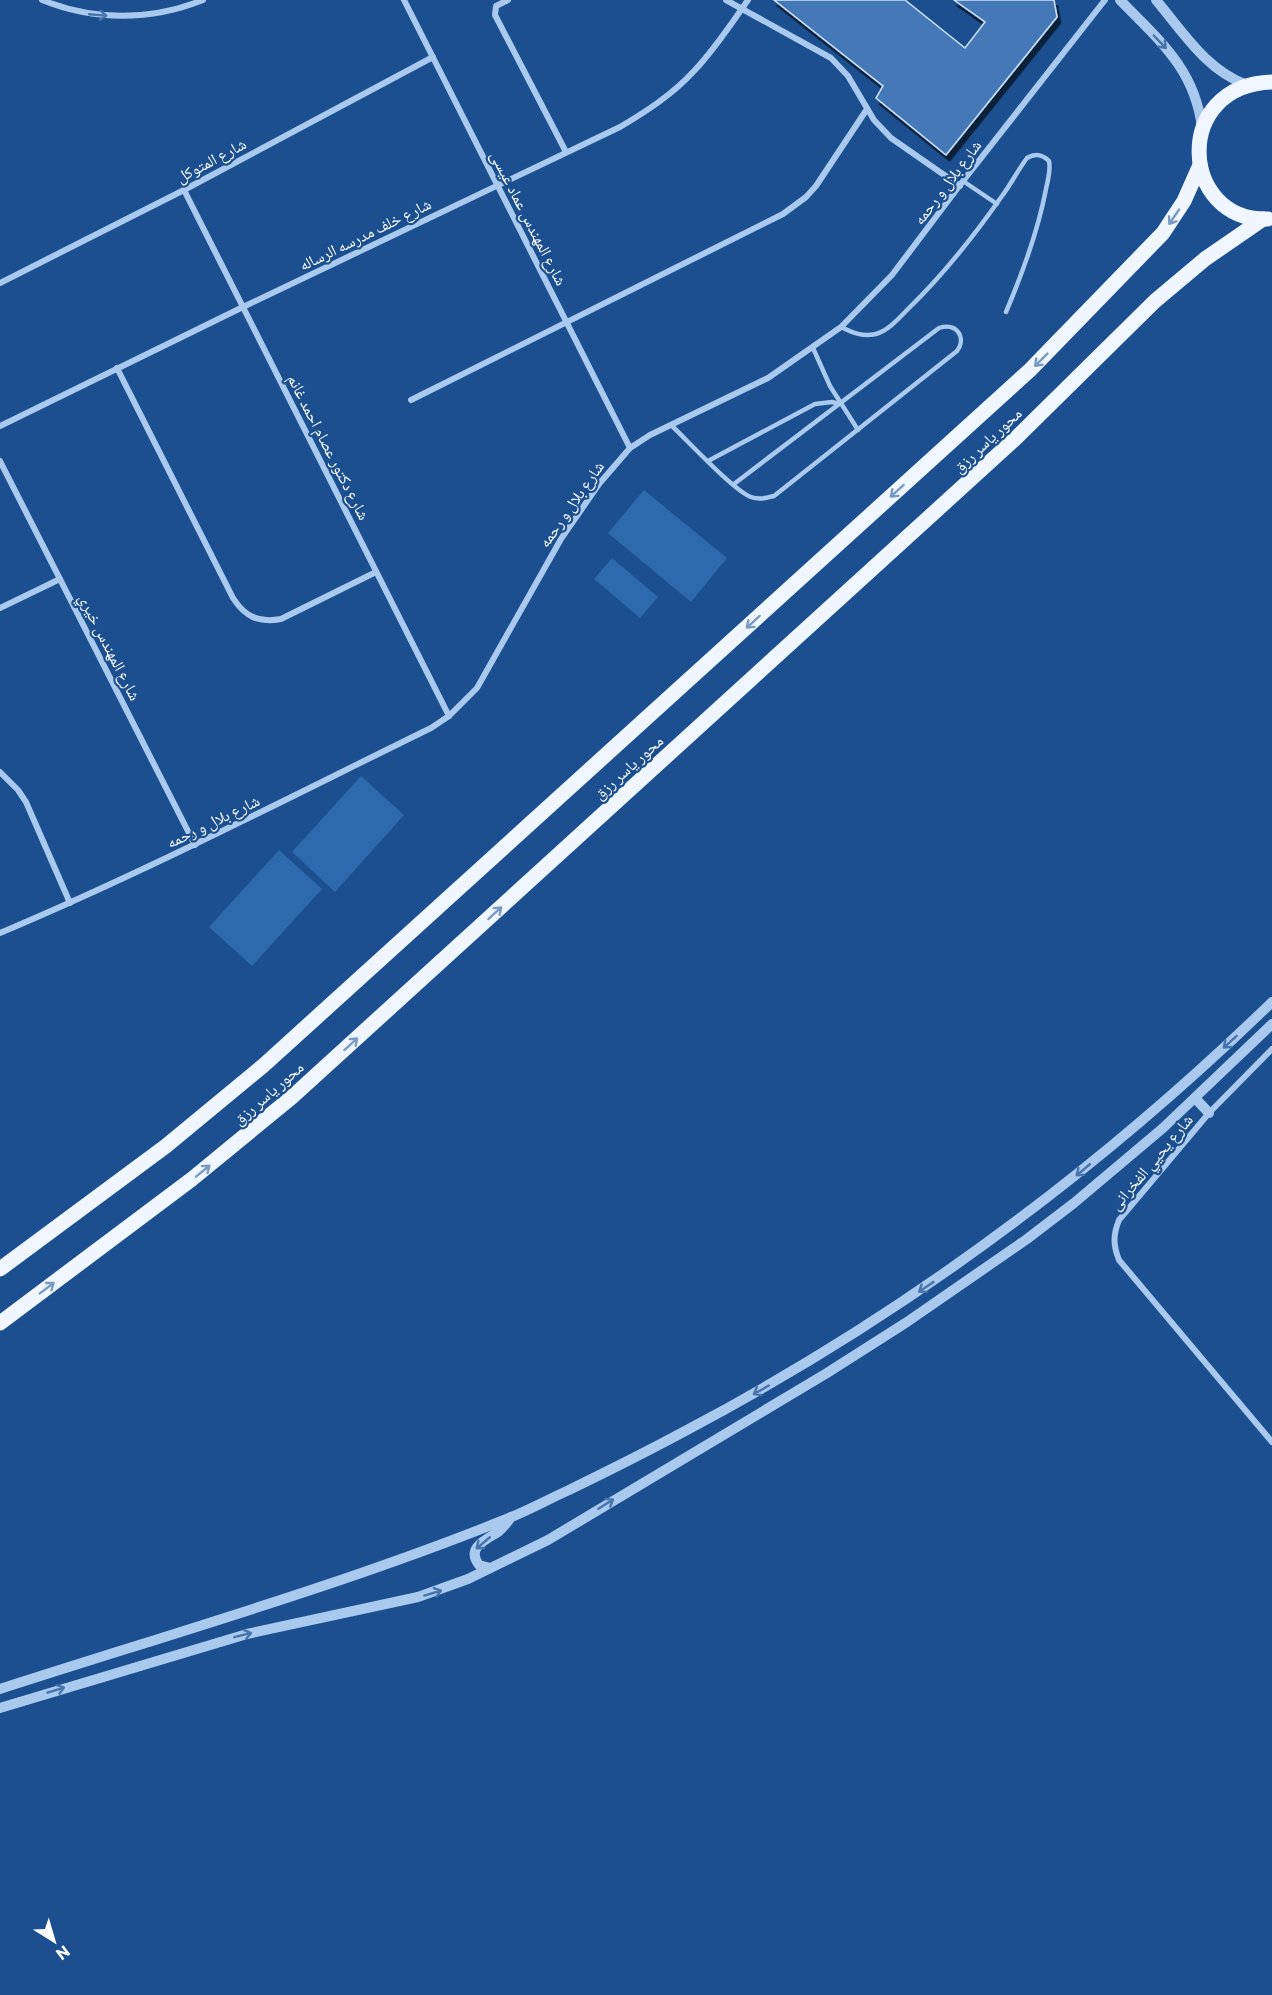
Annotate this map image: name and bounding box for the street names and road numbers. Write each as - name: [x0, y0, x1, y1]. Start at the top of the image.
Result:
- street label: شارع المتوكل: [172, 133, 250, 188]
- street label: شارع بلال و رحمه: [909, 136, 986, 229]
- street label: شارع المهندس عماد عيسى: [485, 147, 572, 289]
- street label: شارع خلف مدرسه الرساله: [296, 193, 435, 276]
- street label: شارع دكتور عصام احمد غانم: [283, 371, 374, 524]
- street label: محور ياسر رزق: [948, 403, 1026, 478]
- street label: شارع بلال و رحمه: [534, 457, 609, 552]
- street label: شارع المهندس خيري: [72, 590, 146, 705]
- street label: محور ياسر رزق: [589, 730, 668, 804]
- street label: شارع بلال و رحمه: [163, 790, 263, 853]
- street label: محور ياسر رزق: [229, 1057, 308, 1130]
- street label: شارع يحيي الفخرانى: [1105, 1110, 1199, 1216]

